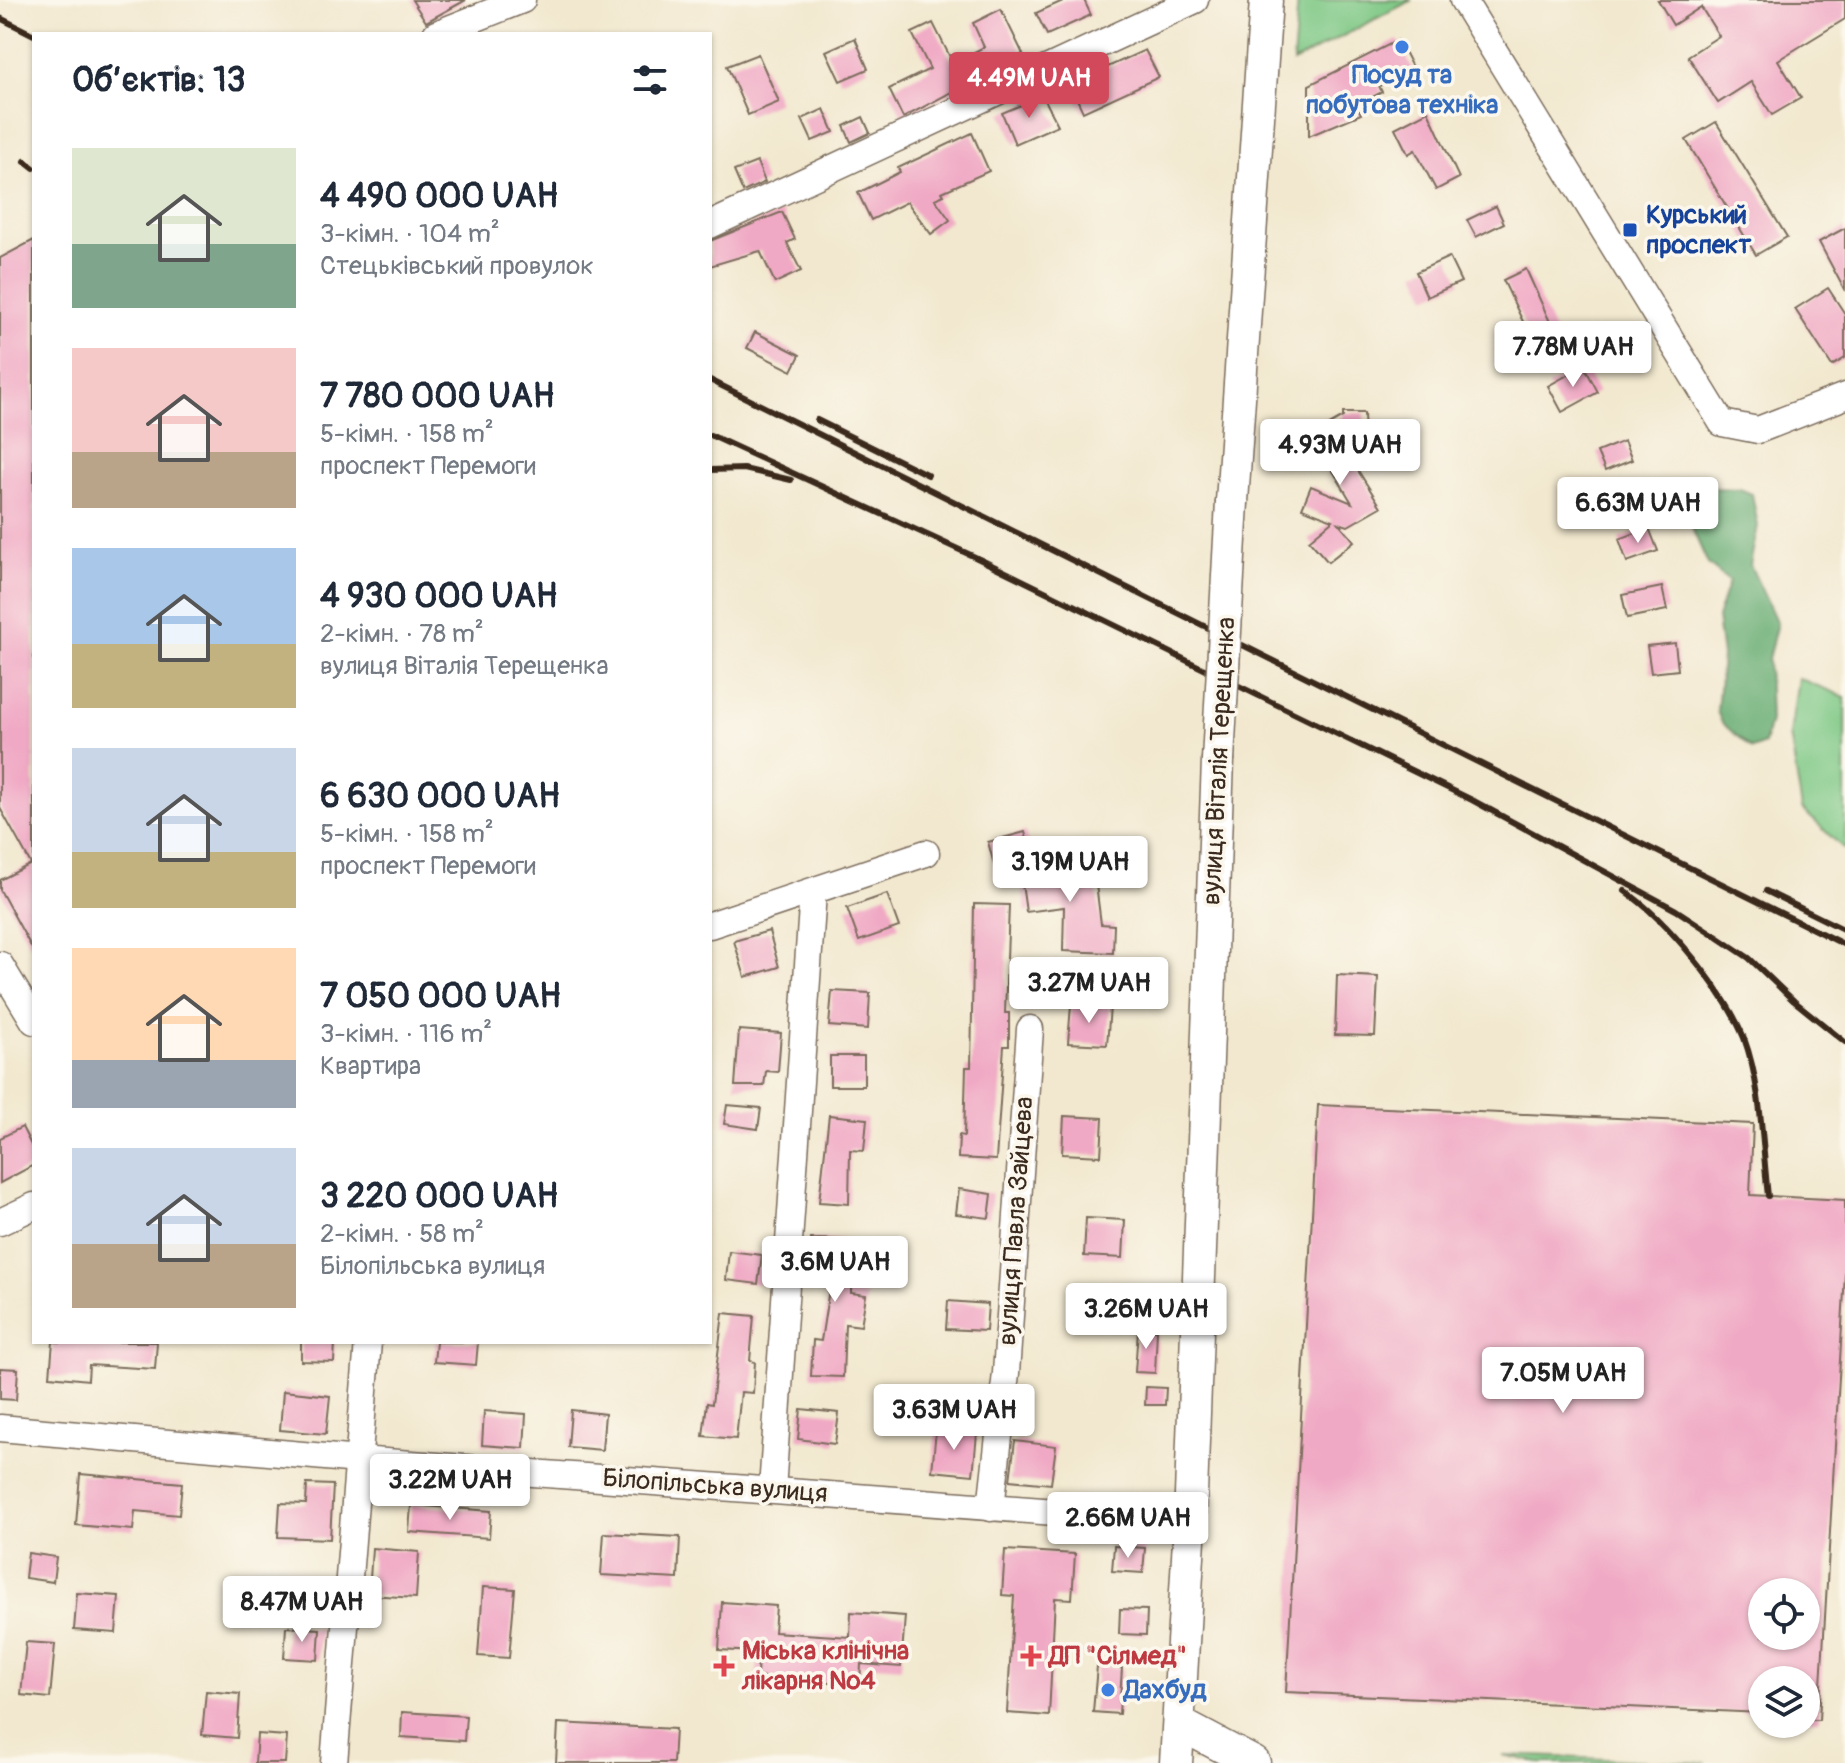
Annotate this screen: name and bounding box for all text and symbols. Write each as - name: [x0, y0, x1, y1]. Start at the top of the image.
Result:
- marker: Посуд та побутова техніка: [1393, 38, 1411, 56]
- pin: 4.49M UAH: [937, 52, 1121, 120]
- icon: filters: [628, 58, 672, 102]
- text: Об’єктів: 13: [72, 59, 246, 102]
- place label: Посуд та побутова техніка: [1306, 59, 1498, 121]
- text: 4.49M UAH: [967, 62, 1091, 94]
- text: 4 490 000 UAH: [320, 175, 558, 218]
- icon: home: [136, 180, 232, 276]
- place label: Курський проспект: [1646, 199, 1752, 261]
- text: 3-кімн. · 104 m²: [320, 218, 500, 250]
- marker: Курський проспект: [1621, 221, 1639, 239]
- text: Стецьківський провулок: [320, 250, 594, 282]
- pin: 7.78M UAH: [1481, 321, 1665, 389]
- text: 7.78M UAH: [1512, 331, 1634, 363]
- text: 7 780 000 UAH: [320, 375, 554, 418]
- icon: home: [136, 380, 232, 476]
- text: 5-кімн. · 158 m²: [320, 418, 494, 450]
- pin: 4.93M UAH: [1248, 419, 1432, 487]
- text: 4.93M UAH: [1278, 429, 1402, 461]
- text: проспект Перемоги: [320, 450, 536, 482]
- pin: 6.63M UAH: [1546, 477, 1730, 545]
- text: 6.63M UAH: [1575, 487, 1701, 519]
- text: 4 930 000 UAH: [320, 575, 557, 618]
- icon: home: [136, 580, 232, 676]
- street label: вулиця Віталія Терещенка: [1195, 616, 1243, 906]
- text: 2-кімн. · 78 m²: [320, 618, 484, 650]
- text: вулиця Віталія Терещенка: [320, 650, 609, 682]
- text: 6 630 000 UAH: [320, 775, 560, 818]
- icon: home: [136, 780, 232, 876]
- text: 5-кімн. · 158 m²: [320, 818, 494, 850]
- pin: 3.19M UAH: [978, 836, 1162, 904]
- text: 3.19M UAH: [1011, 846, 1129, 878]
- text: проспект Перемоги: [320, 850, 536, 882]
- pin: 3.27M UAH: [997, 957, 1181, 1025]
- text: 3.27M UAH: [1027, 967, 1151, 999]
- text: 7 050 000 UAH: [320, 975, 561, 1018]
- icon: home: [136, 980, 232, 1076]
- text: 3-кімн. · 116 m²: [320, 1018, 492, 1050]
- text: Квартира: [320, 1050, 421, 1082]
- street label: вулиця Павла Зайцева: [991, 1096, 1041, 1346]
- text: 3 220 000 UAH: [320, 1175, 558, 1218]
- icon: home: [136, 1180, 232, 1276]
- text: 2-кімн. · 58 m²: [320, 1218, 484, 1250]
- pin: 3.6M UAH: [752, 1236, 918, 1304]
- text: 3.6M UAH: [780, 1246, 890, 1278]
- text: Білопільська вулиця: [320, 1250, 545, 1282]
- pin: 3.26M UAH: [1054, 1283, 1238, 1351]
- text: 3.26M UAH: [1084, 1293, 1208, 1325]
- pin: 7.05M UAH: [1471, 1347, 1655, 1415]
- text: 7.05M UAH: [1500, 1357, 1626, 1389]
- pin: 3.63M UAH: [862, 1384, 1046, 1452]
- text: 3.63M UAH: [892, 1394, 1016, 1426]
- pin: 3.22M UAH: [358, 1454, 542, 1522]
- street label: Білопільська вулиця: [601, 1462, 829, 1510]
- text: 3.22M UAH: [388, 1464, 512, 1496]
- pin: 2.66M UAH: [1036, 1492, 1220, 1560]
- text: 2.66M UAH: [1065, 1502, 1191, 1534]
- pin: 8.47M UAH: [210, 1576, 394, 1644]
- map controls: [1748, 1578, 1820, 1738]
- button: locate: [1748, 1578, 1820, 1650]
- text: 8.47M UAH: [241, 1586, 363, 1618]
- place label: Міська клінічна лікарня №4: [741, 1635, 909, 1697]
- place label: ДП "Сілмед": [1047, 1640, 1187, 1672]
- marker: ДП "Сілмед": [1020, 1645, 1042, 1667]
- marker: Міська клінічна лікарня №4: [713, 1655, 735, 1677]
- button: layers: [1748, 1666, 1820, 1738]
- place label: Дахбуд: [1122, 1674, 1207, 1706]
- marker: Дахбуд: [1099, 1681, 1117, 1699]

